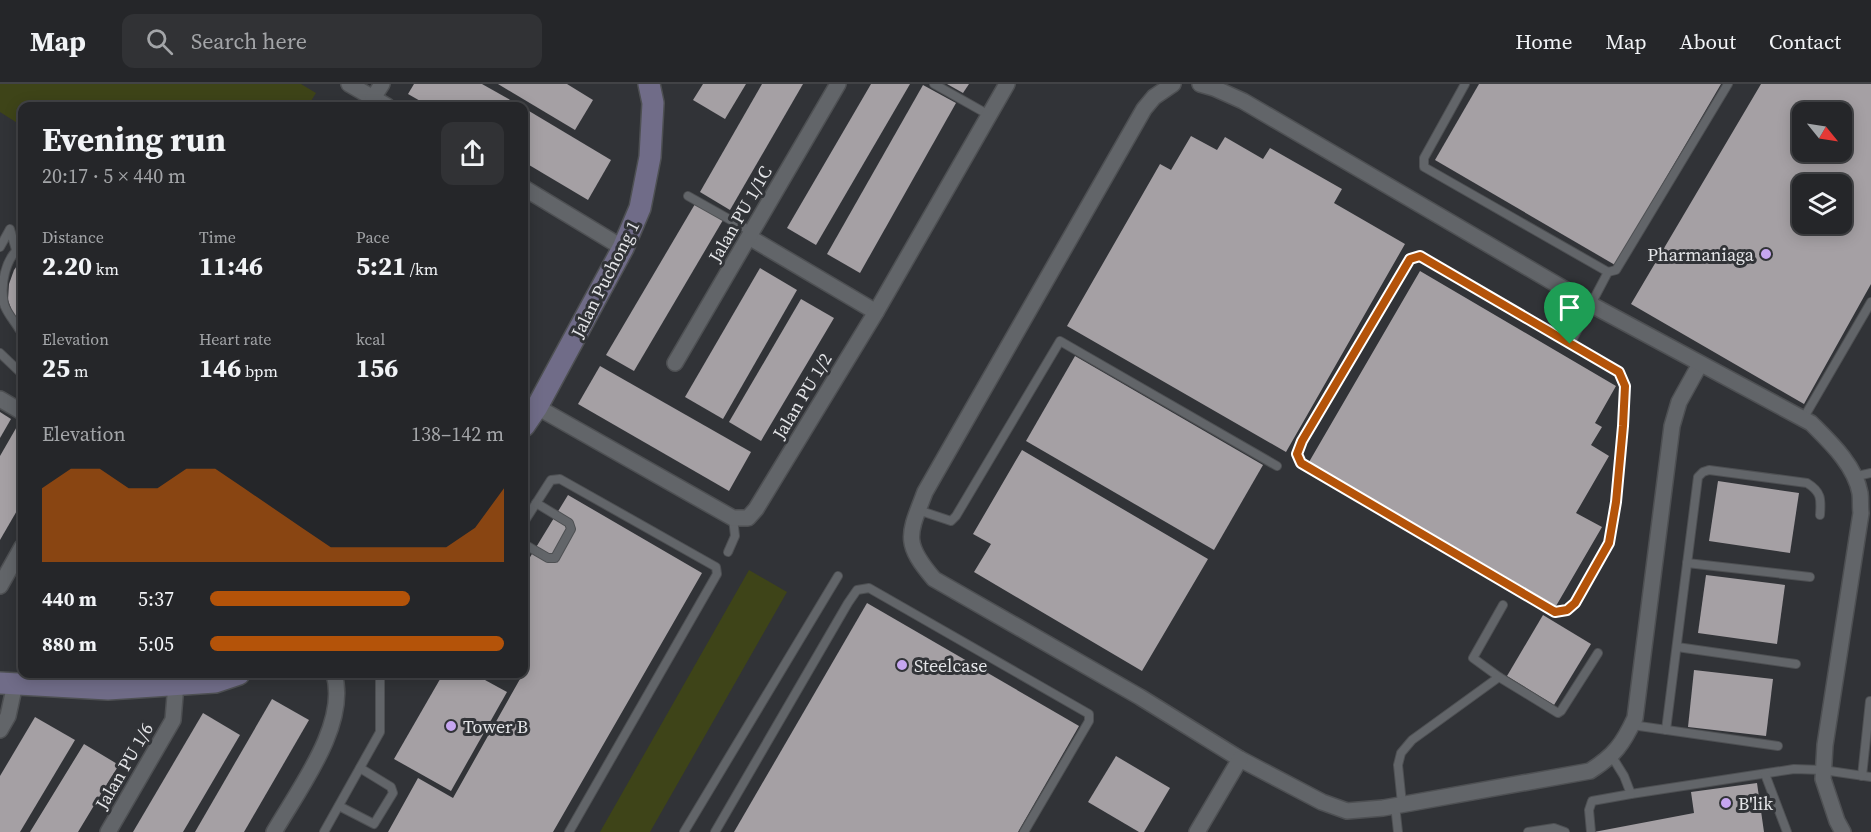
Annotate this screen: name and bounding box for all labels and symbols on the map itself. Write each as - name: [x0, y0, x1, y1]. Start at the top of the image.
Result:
- north arrow: [1792, 102, 1852, 162]
- street label: Jalan PU 1/1C: [702, 161, 778, 268]
- street label: Jalan Puchong 1: [564, 216, 645, 343]
- place label: Pharmaniaga: [1647, 242, 1755, 267]
- marker: Pharmaniaga: [1759, 247, 1773, 261]
- pin: [1544, 282, 1595, 344]
- street label: Jalan PU 1/2: [766, 348, 838, 445]
- place label: Steelcase: [914, 653, 987, 678]
- marker: Steelcase: [895, 658, 909, 672]
- place label: Tower B: [463, 714, 528, 739]
- street label: Jalan PU 1/6: [89, 718, 159, 815]
- marker: Tower B: [444, 719, 458, 733]
- place label: B'lik: [1738, 791, 1773, 816]
- marker: B'lik: [1719, 796, 1733, 810]

